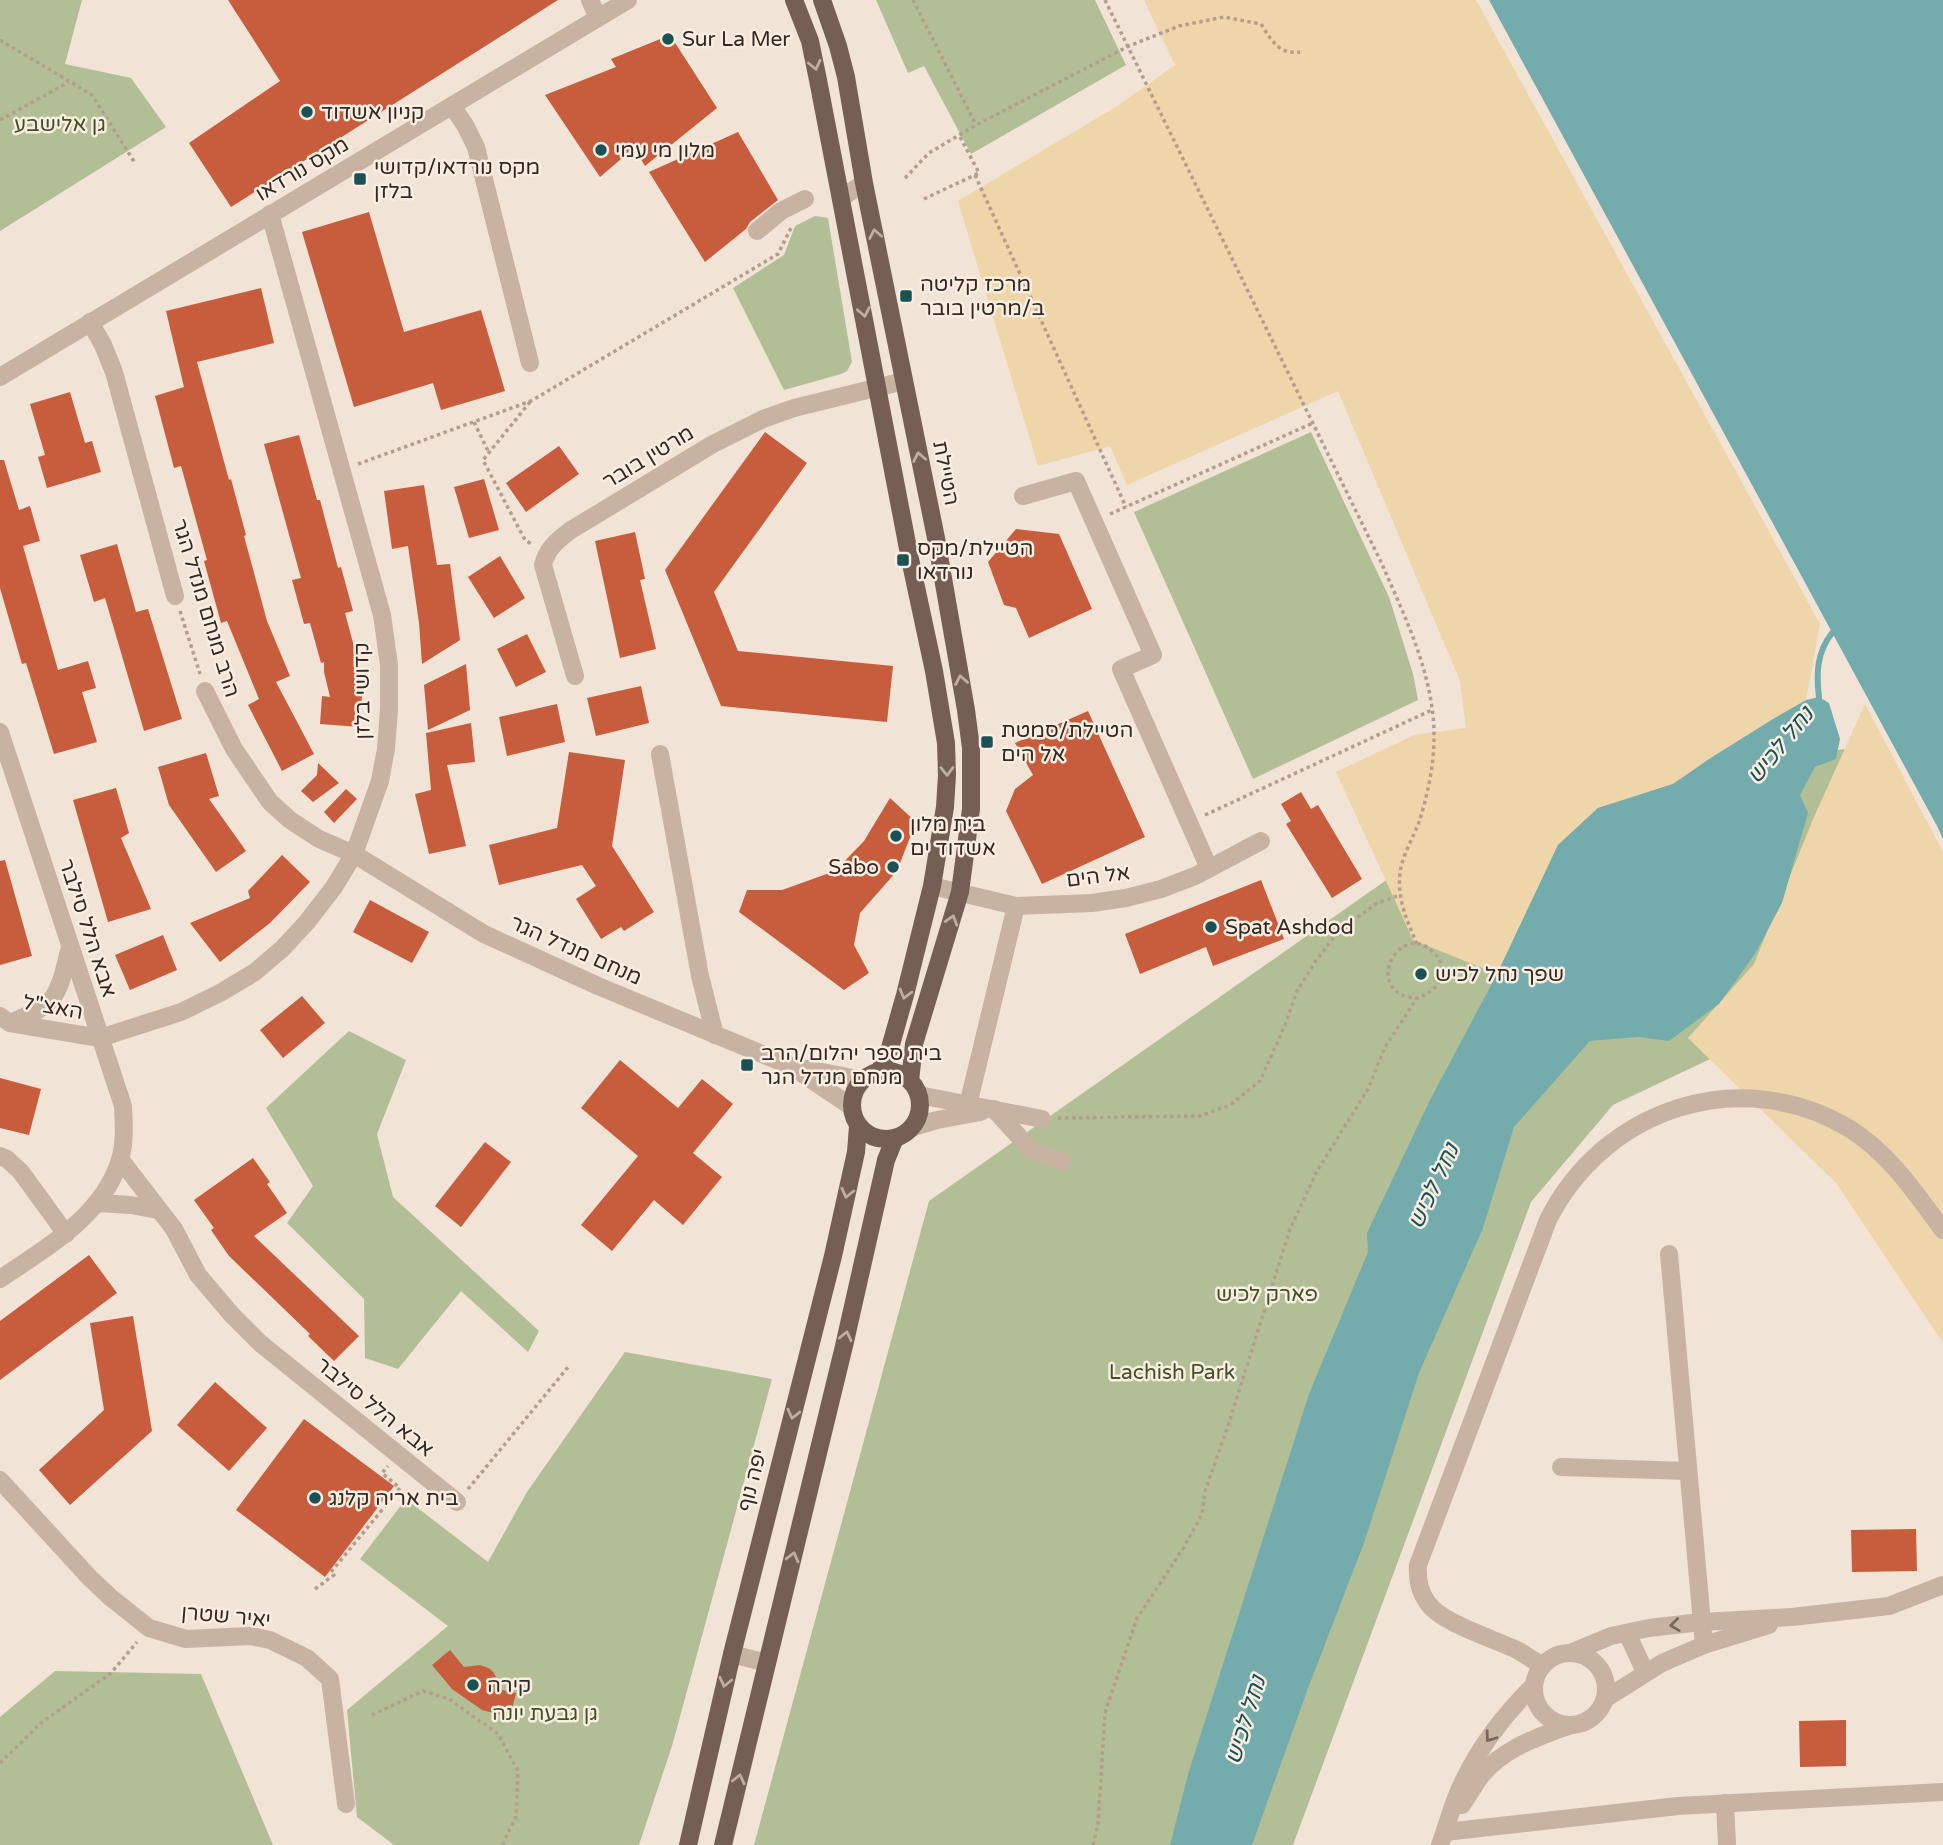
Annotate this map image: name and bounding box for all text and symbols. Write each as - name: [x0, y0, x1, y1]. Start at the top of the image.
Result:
- place label: Sur La Mer: [682, 27, 790, 52]
- marker: Sur La Mer: [660, 31, 676, 47]
- one-way arrow: [807, 59, 821, 71]
- place label: קניון אשדוד: [321, 100, 424, 125]
- marker: קניון אשדוד: [299, 104, 315, 120]
- park label: גן אלישבע: [14, 112, 106, 137]
- street label: מקס נורדאו: [251, 132, 353, 207]
- place label: מלון מי עמי: [615, 138, 715, 163]
- marker: מלון מי עמי: [593, 142, 609, 158]
- place label: מקס נורדאו/קדושי בלזן: [374, 155, 540, 204]
- marker: מקס נורדאו/קדושי בלזן: [352, 171, 368, 187]
- one-way arrow: [868, 228, 883, 240]
- place label: מרכז קליטה ב/מרטין בובר: [920, 272, 1045, 321]
- marker: מרכז קליטה ב/מרטין בובר: [898, 288, 914, 304]
- one-way arrow: [855, 306, 870, 318]
- street label: מרטין בובר: [598, 420, 698, 494]
- street label: הטיילת: [927, 439, 964, 507]
- one-way arrow: [913, 451, 928, 463]
- street label: הרב מנחם מנדל הגר: [166, 516, 245, 700]
- place label: הטיילת/מקס נורדאו: [917, 536, 1033, 585]
- marker: הטיילת/מקס נורדאו: [895, 552, 911, 568]
- street label: קדושי בלזן: [349, 642, 376, 740]
- one-way arrow: [954, 674, 969, 686]
- water label: נחל לכיש: [1741, 700, 1821, 790]
- place label: הטיילת/סמטת אל הים: [1001, 718, 1133, 767]
- marker: הטיילת/סמטת אל הים: [979, 734, 995, 750]
- one-way arrow: [939, 765, 954, 776]
- place label: בית מלון אשדוד ים: [910, 812, 996, 861]
- marker: בית מלון אשדוד ים: [888, 828, 904, 844]
- place label: Sabo: [828, 855, 879, 880]
- street label: אבא הלל סילבר: [53, 856, 122, 1001]
- marker: Sabo: [885, 859, 901, 875]
- street label: אל הים: [1065, 860, 1132, 893]
- street label: מנחם מנדל הגר: [506, 910, 646, 991]
- one-way arrow: [943, 914, 958, 926]
- place label: Spat Ashdod: [1225, 915, 1354, 940]
- marker: Spat Ashdod: [1203, 919, 1219, 935]
- place label: שפך נחל לכיש: [1435, 962, 1564, 987]
- marker: שפך נחל לכיש: [1413, 966, 1429, 982]
- one-way arrow: [899, 988, 913, 1000]
- street label: האצ"ל: [21, 990, 85, 1025]
- place label: בית ספר יהלום/הרב מנחם מנדל הגר: [761, 1041, 942, 1090]
- marker: בית ספר יהלום/הרב מנחם מנדל הגר: [739, 1057, 755, 1073]
- water label: נחל לכיש: [1402, 1138, 1467, 1234]
- one-way arrow: [841, 1187, 855, 1199]
- park label: פארק לכיש: [1216, 1282, 1318, 1307]
- one-way arrow: [838, 1330, 853, 1342]
- street label: אבא הלל סילבר: [311, 1352, 439, 1462]
- park label: Lachish Park: [1109, 1360, 1235, 1385]
- one-way arrow: [787, 1408, 801, 1420]
- street label: יפה נוף: [733, 1446, 772, 1514]
- place label: בית אריה קלנג: [329, 1486, 458, 1511]
- marker: בית אריה קלנג: [307, 1490, 323, 1506]
- one-way arrow: [784, 1552, 799, 1564]
- street label: יאיר שטרן: [180, 1600, 272, 1633]
- one-way arrow: [1670, 1617, 1681, 1632]
- water label: נחל לכיש: [1219, 1671, 1273, 1768]
- place label: קירה: [487, 1673, 531, 1698]
- one-way arrow: [719, 1676, 733, 1688]
- marker: קירה: [465, 1677, 481, 1693]
- park label: גן גבעת יונה: [492, 1701, 598, 1726]
- one-way arrow: [1486, 1729, 1498, 1742]
- one-way arrow: [731, 1773, 745, 1785]

